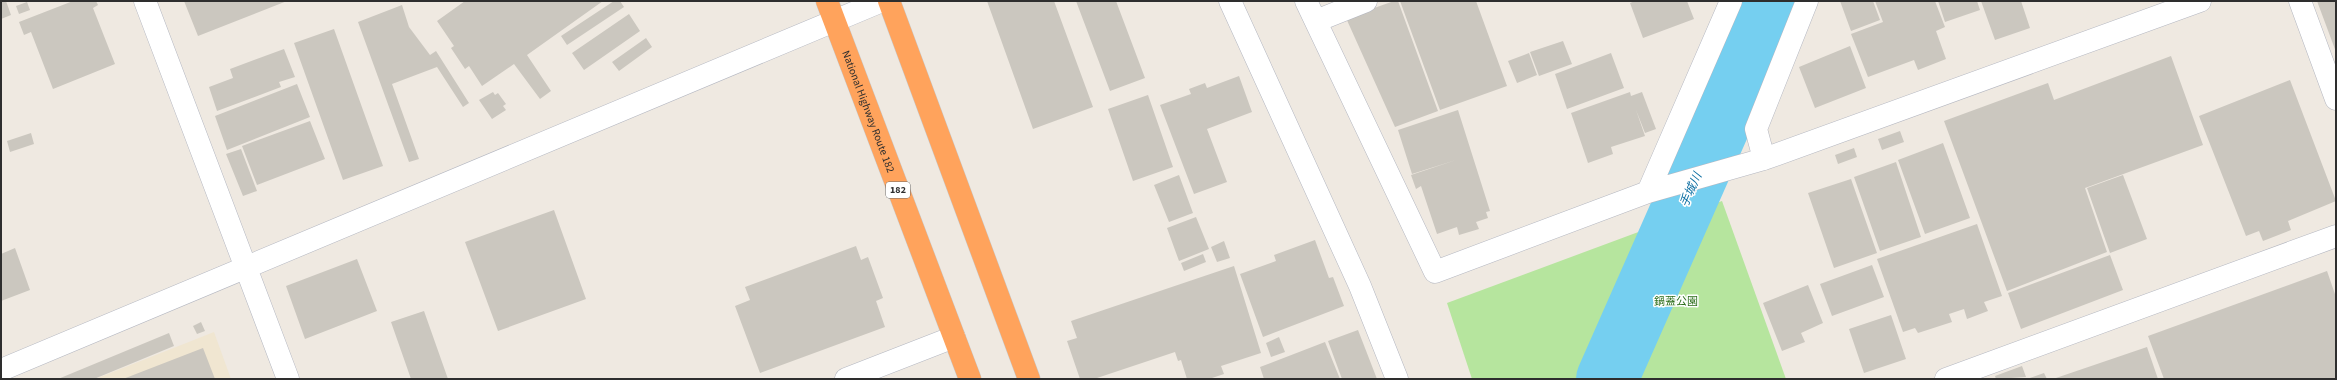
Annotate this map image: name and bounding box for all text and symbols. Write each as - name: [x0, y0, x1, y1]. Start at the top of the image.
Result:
- street label: National Highway Route 182: [839, 48, 899, 175]
- water label: 手城川: [1676, 168, 1707, 210]
- road number: 182: [886, 182, 910, 198]
- park label: 鍋蓋公園: [1654, 294, 1698, 309]

